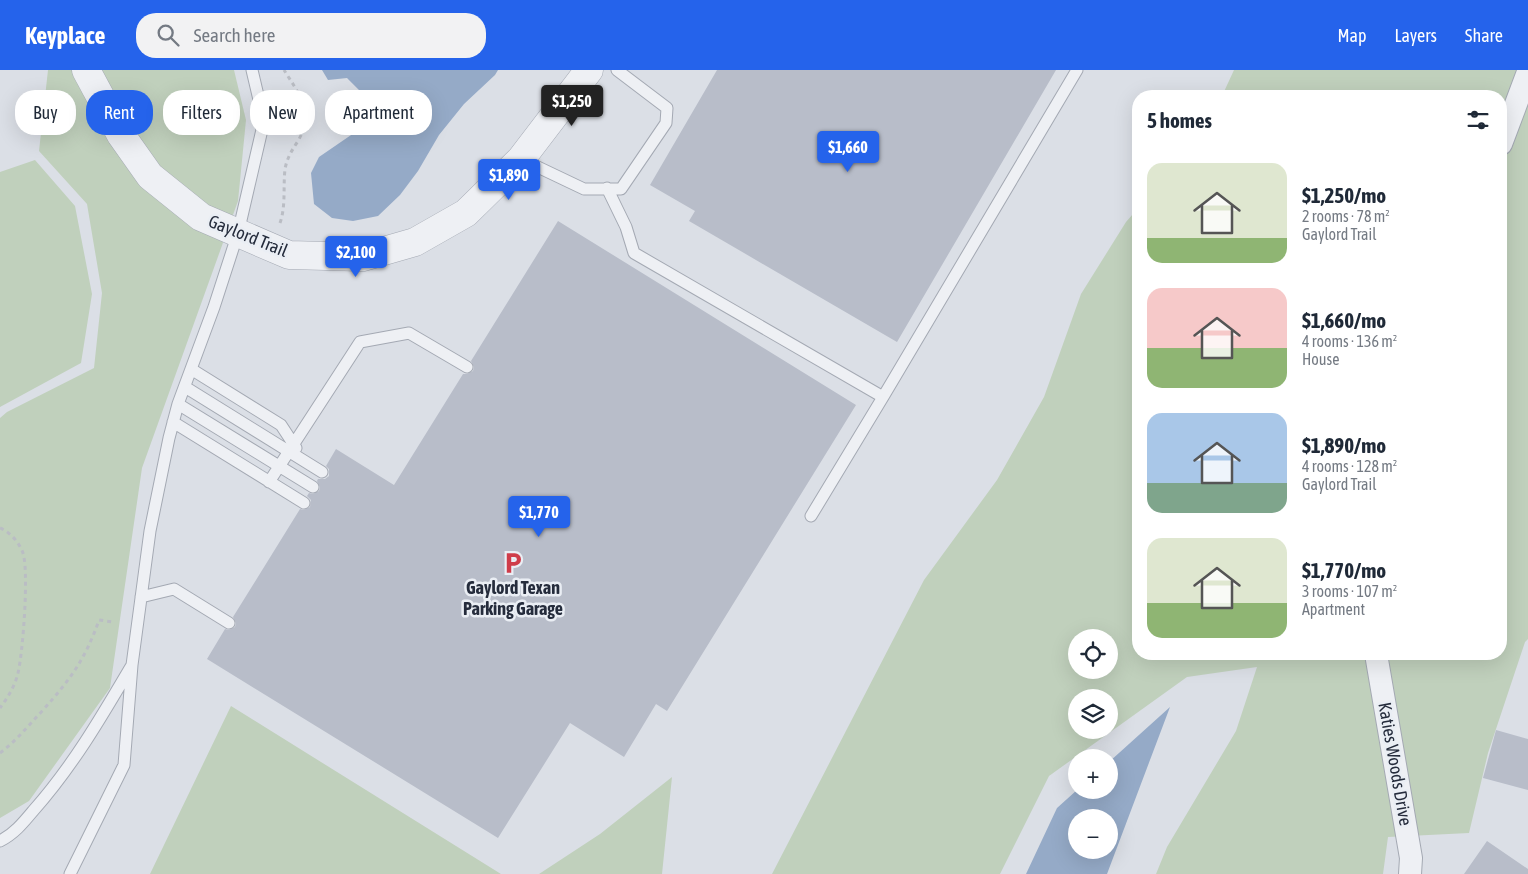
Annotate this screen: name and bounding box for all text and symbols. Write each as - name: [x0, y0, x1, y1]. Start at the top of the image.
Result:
- search box: [136, 13, 486, 58]
- icon: search: [154, 21, 182, 49]
- text: Keyplace: [25, 22, 106, 49]
- text: Search here: [194, 24, 275, 46]
- text: Map: [1337, 25, 1366, 46]
- text: Layers: [1394, 25, 1437, 46]
- text: Share: [1465, 25, 1503, 46]
- pin: $1,250: [531, 85, 613, 127]
- chip: Buy: [15, 90, 76, 135]
- chip: Rent: [86, 90, 153, 135]
- chip: Filters: [163, 90, 240, 135]
- chip: New: [250, 90, 315, 135]
- chip: Apartment: [325, 90, 432, 135]
- text: $1,250: [552, 92, 592, 110]
- icon: filters: [1464, 106, 1492, 134]
- text: 5 homes: [1147, 108, 1212, 132]
- pin: $1,660: [807, 131, 889, 173]
- text: $1,660: [828, 138, 868, 156]
- pin: $1,890: [468, 158, 550, 201]
- text: $1,890: [489, 166, 529, 184]
- icon: home: [1187, 183, 1247, 243]
- text: $1,250/mo: [1302, 183, 1386, 207]
- text: 2 rooms · 78 m²: [1302, 207, 1390, 225]
- street label: Gaylord Trail: [205, 210, 291, 261]
- text: Gaylord Trail: [1302, 225, 1376, 243]
- pin: $2,100: [315, 236, 397, 278]
- text: $2,100: [336, 243, 376, 261]
- icon: home: [1187, 308, 1247, 368]
- text: $1,660/mo: [1302, 308, 1386, 332]
- text: 4 rooms · 136 m²: [1302, 332, 1397, 350]
- text: House: [1302, 350, 1339, 368]
- icon: home: [1187, 433, 1247, 493]
- text: $1,890/mo: [1302, 433, 1386, 457]
- text: 4 rooms · 128 m²: [1302, 457, 1397, 475]
- text: Gaylord Trail: [1302, 475, 1376, 493]
- pin: $1,770: [498, 496, 580, 538]
- text: $1,770: [519, 503, 559, 521]
- parking icon: Gaylord Texan Parking Garage: [500, 550, 526, 576]
- icon: home: [1187, 558, 1247, 618]
- text: $1,770/mo: [1302, 558, 1386, 582]
- place label: Gaylord Texan Parking Garage: [463, 577, 563, 619]
- text: 3 rooms · 107 m²: [1302, 582, 1397, 600]
- text: Apartment: [1302, 600, 1365, 618]
- map controls: [1068, 629, 1118, 859]
- button: locate: [1068, 629, 1118, 679]
- button: layers: [1068, 689, 1118, 739]
- street label: Katies Woods Drive: [1374, 701, 1417, 827]
- button: +: [1068, 749, 1118, 799]
- button: −: [1068, 809, 1118, 859]

